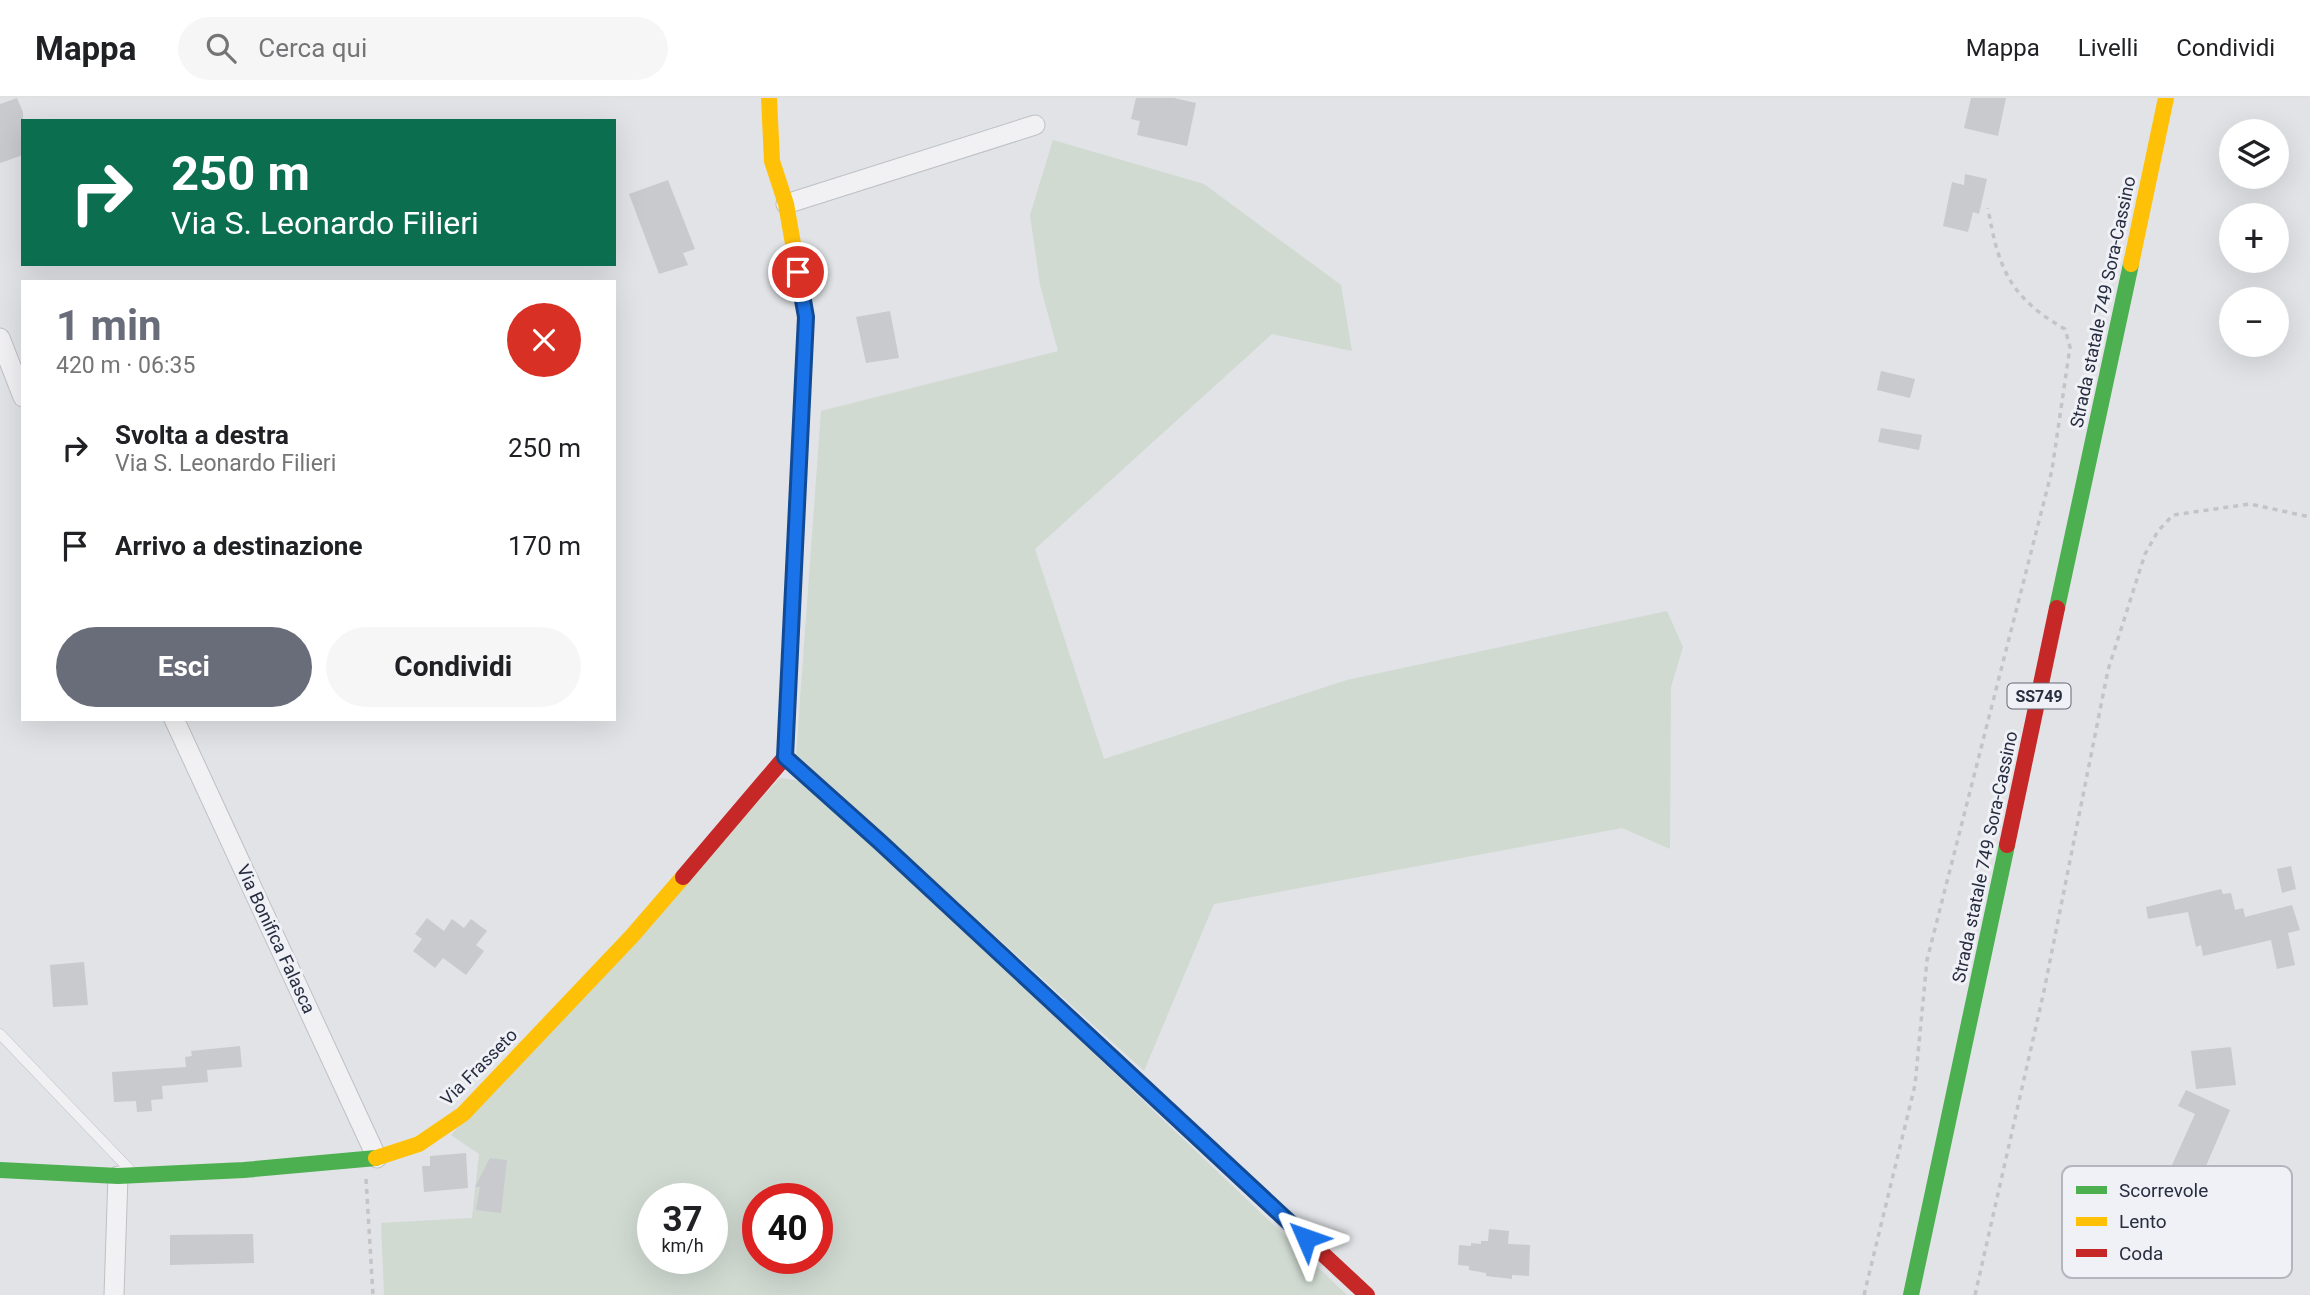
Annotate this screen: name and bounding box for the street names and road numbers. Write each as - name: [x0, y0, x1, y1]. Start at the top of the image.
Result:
- street label: Strada statale 749 Sora-Cassino: [2066, 174, 2139, 430]
- road number: SS749: [2008, 684, 2070, 708]
- street label: Strada statale 749 Sora-Cassino: [1948, 729, 2021, 985]
- street label: Via Bonifica Falasca: [233, 861, 320, 1016]
- street label: Via Frasseto: [436, 1024, 521, 1109]

